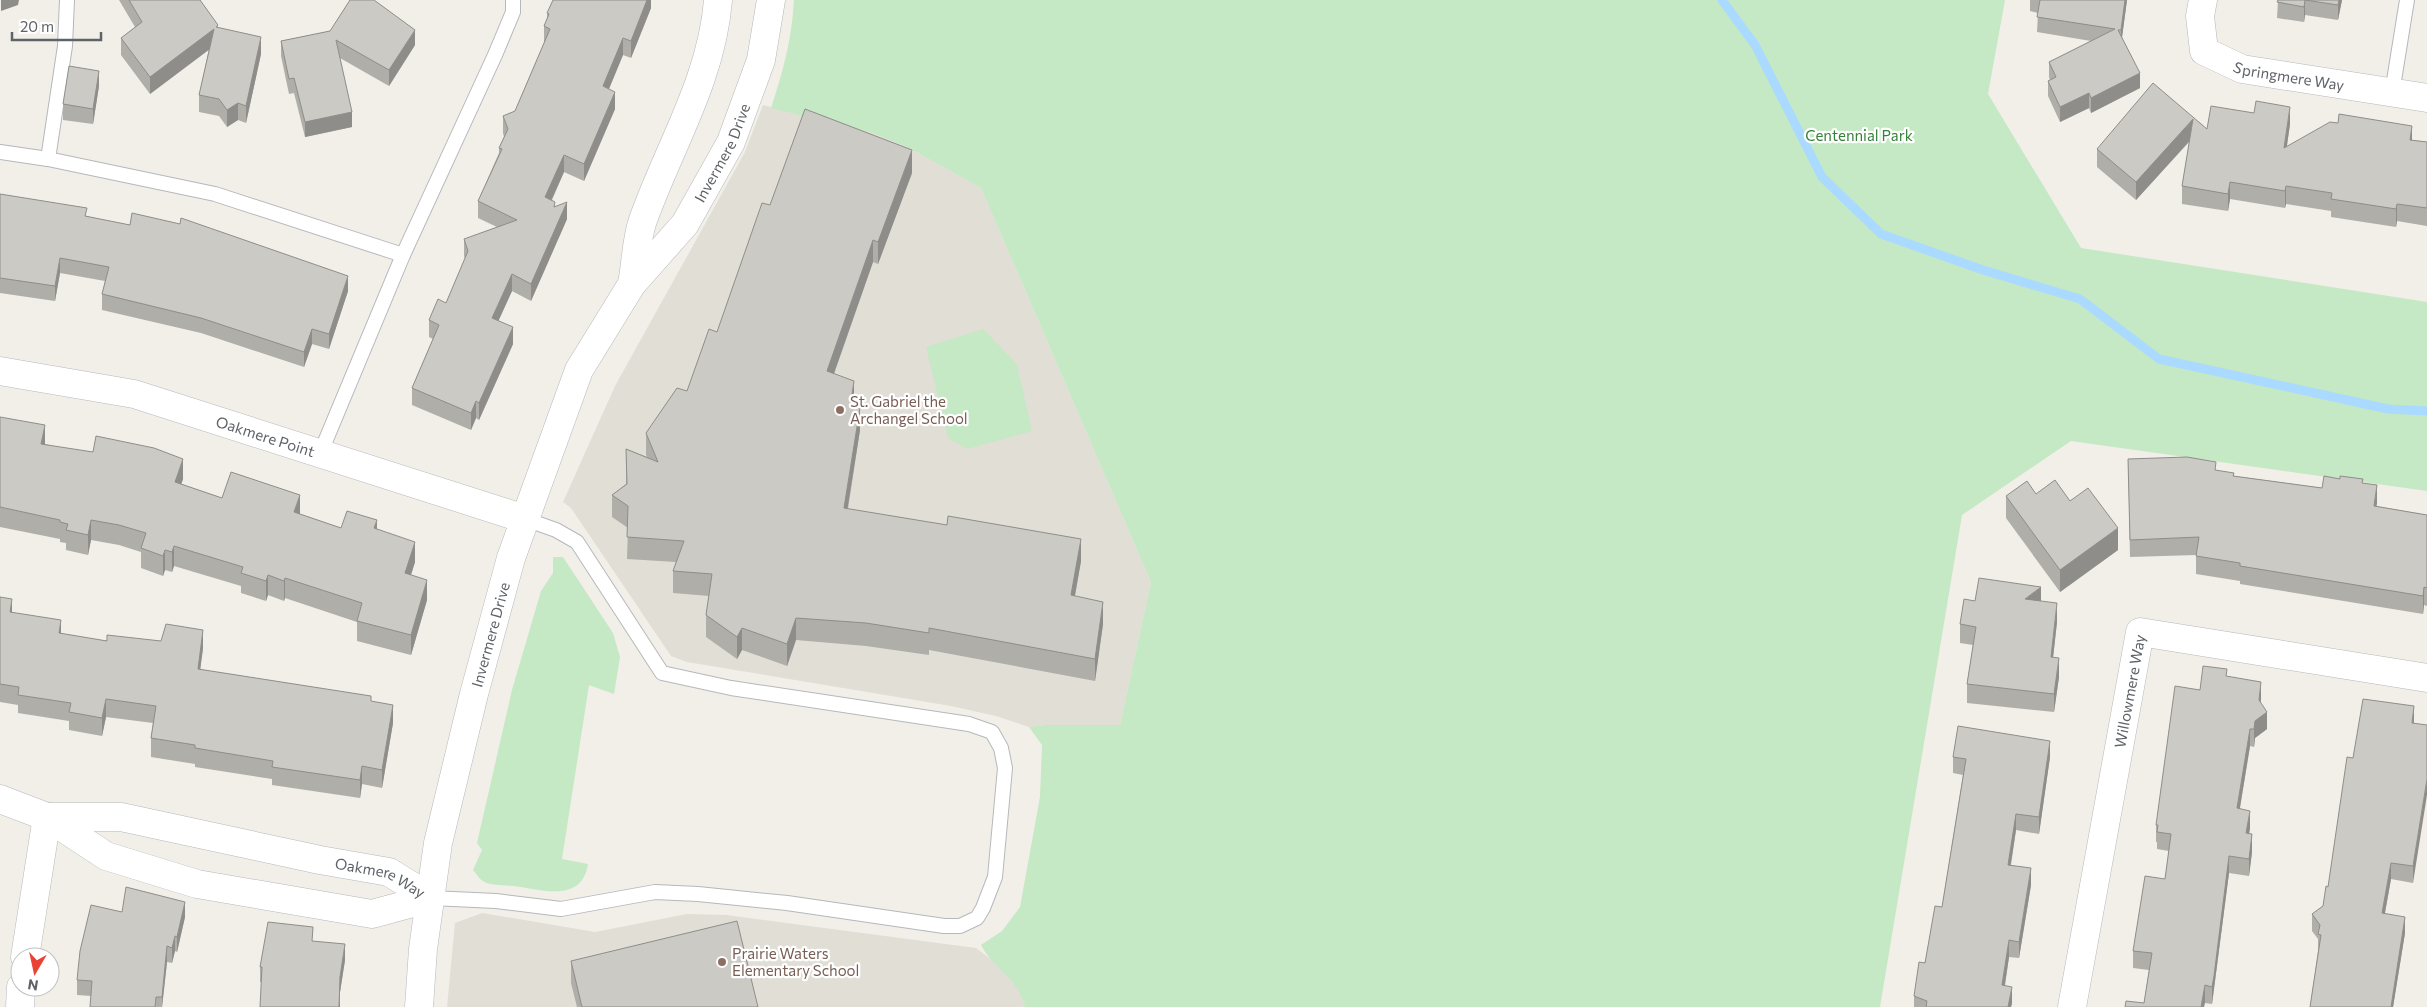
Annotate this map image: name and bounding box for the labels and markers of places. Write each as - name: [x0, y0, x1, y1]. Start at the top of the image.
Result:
- place label: St. Gabriel the Archangel School: [850, 392, 968, 427]
- marker: St. Gabriel the Archangel School: [834, 404, 846, 416]
- place label: Prairie Waters Elementary School: [732, 944, 859, 979]
- marker: Prairie Waters Elementary School: [716, 956, 728, 968]

